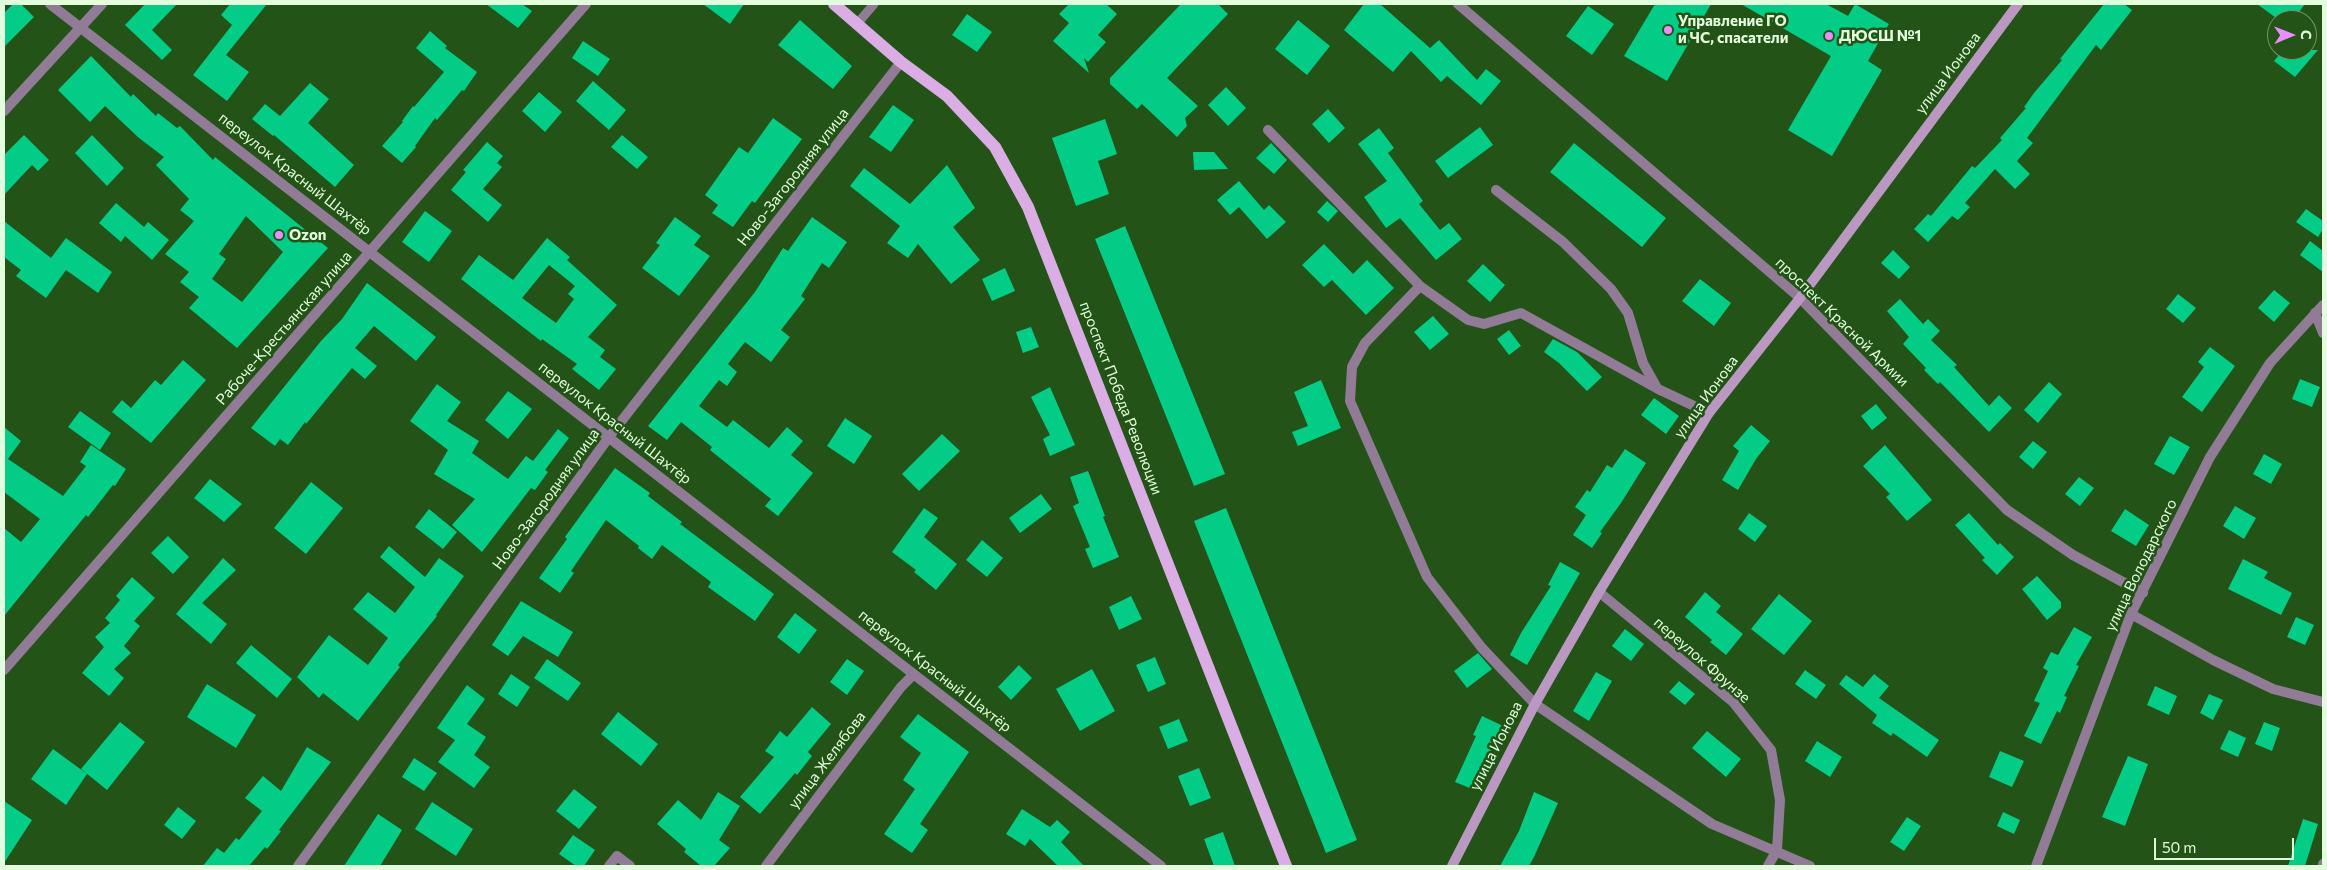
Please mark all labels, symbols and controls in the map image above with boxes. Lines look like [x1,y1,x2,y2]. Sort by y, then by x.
north arrow [2267,10,2317,60]
place label: Управление ГО и ЧС, спасатели [1678,12,1789,47]
marker: Управление ГО и ЧС, спасатели [1662,24,1674,36]
place label: ДЮСШ №1 [1839,27,1921,45]
street label: улица Ионова [1911,29,1985,117]
marker: ДЮСШ №1 [1823,30,1835,42]
text: С [2298,30,2315,40]
street label: Ново-Загородняя улица [734,105,852,249]
street label: переулок Красный Шахтёр [215,109,375,239]
place label: Ozon [289,226,327,244]
marker: Ozon [273,229,285,241]
street label: Рабоче-Крестьянская улица [212,247,356,409]
street label: проспект Красной Армии [1772,254,1912,390]
street label: проспект Победа Революции [1076,299,1166,497]
street label: улица Ионова [1670,352,1742,442]
street label: переулок Красный Шахтёр [535,358,695,488]
street label: Ново-Загородняя улица [489,425,603,573]
street label: улица Володарского [2101,496,2181,634]
street label: переулок Красный Шахтёр [855,606,1015,736]
street label: переулок Фрунзе [1650,613,1754,707]
street label: улица Ионова [1466,699,1526,793]
street label: улица Желябова [785,708,869,812]
scale bar [2157,828,2297,860]
text: 50 m [2162,838,2196,856]

